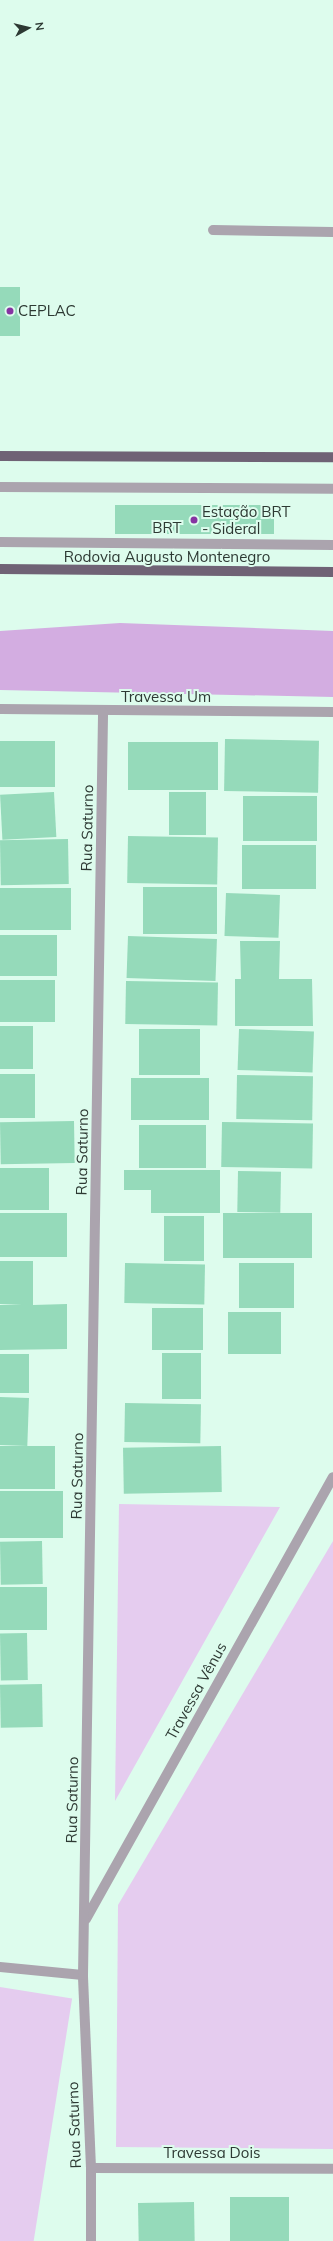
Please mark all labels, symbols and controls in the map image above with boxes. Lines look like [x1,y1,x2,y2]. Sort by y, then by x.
north arrow [8,8,48,48]
text: N [32,21,47,31]
place label: CEPLAC [18,302,76,320]
marker: CEPLAC [5,306,15,316]
place label: Estação BRT - Sideral [202,502,291,537]
marker: Estação BRT - Sideral [189,515,199,525]
street label: BRT [152,519,182,537]
street label: Rodovia Augusto Montenegro [64,548,270,566]
street label: Travessa Um [121,688,211,706]
street label: Rua Saturno [77,784,97,872]
street label: Rua Saturno [72,1108,92,1196]
street label: Rua Saturno [67,1432,87,1520]
street label: Travessa Vênus [162,1639,230,1743]
street label: Rua Saturno [62,1756,82,1844]
street label: Rua Saturno [63,2081,85,2169]
street label: Travessa Dois [164,2144,260,2162]

